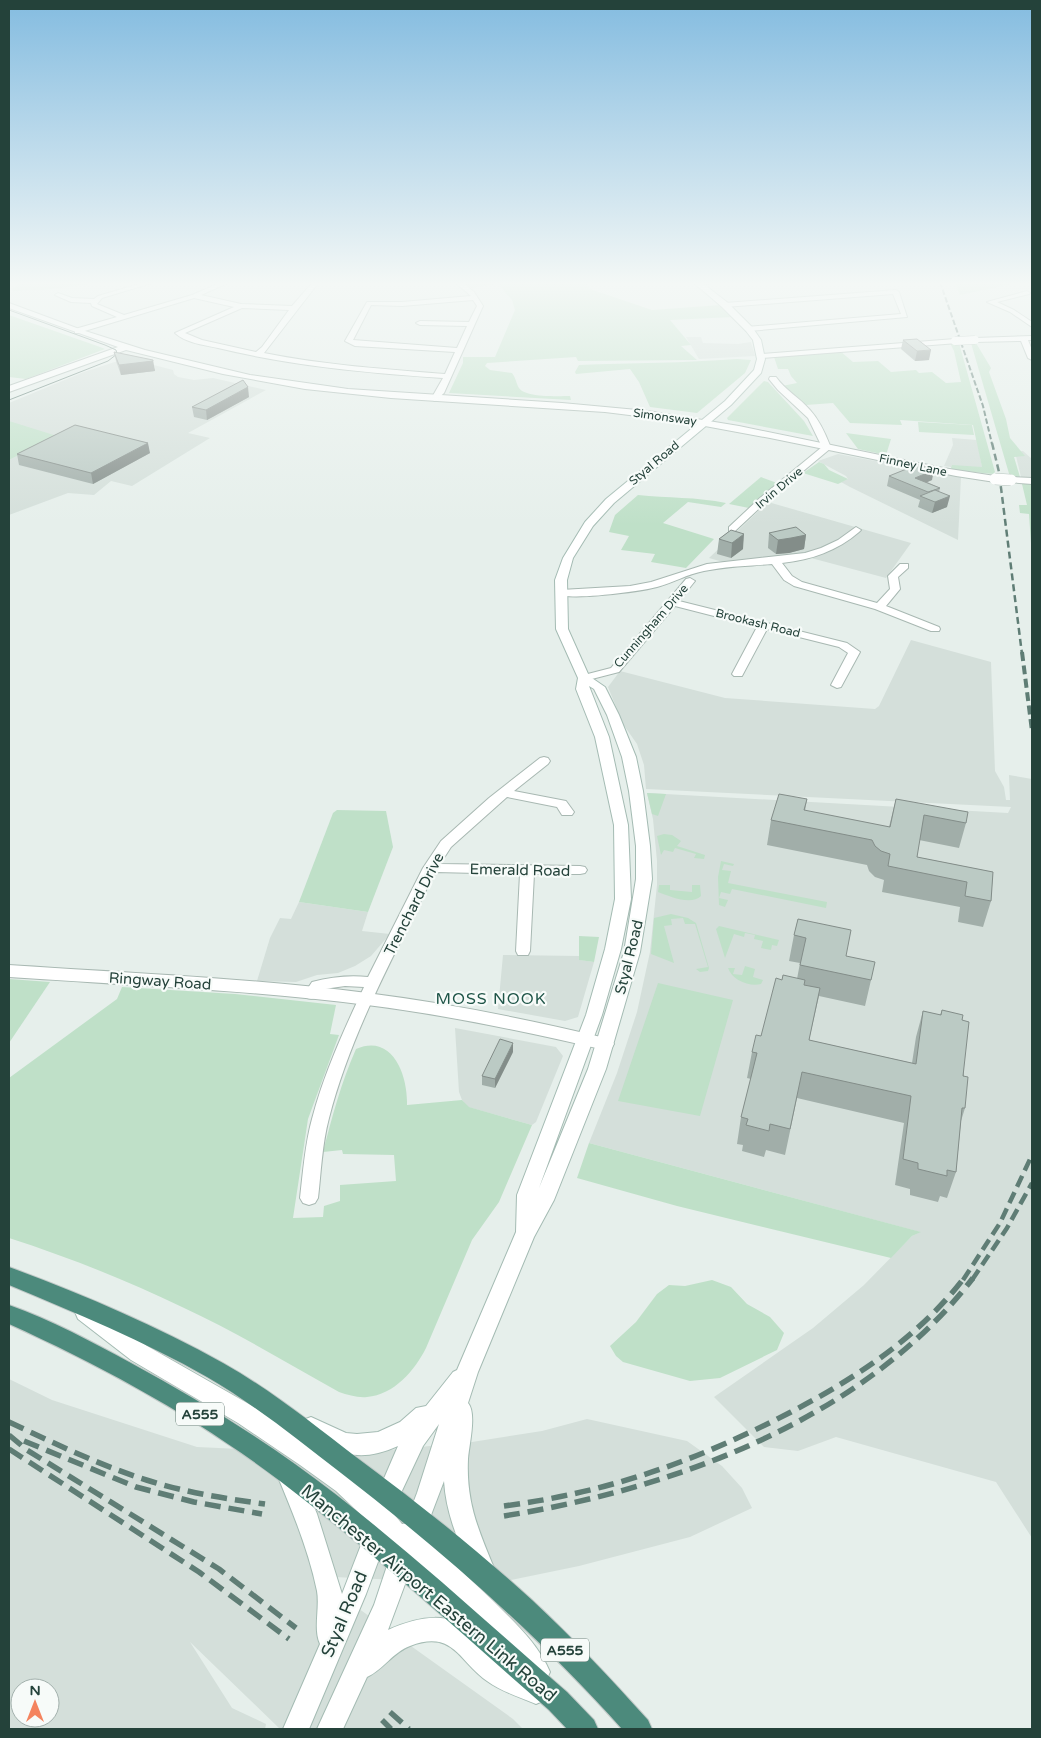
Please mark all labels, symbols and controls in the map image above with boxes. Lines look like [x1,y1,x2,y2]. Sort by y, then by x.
street label: Simonsway [632,406,698,428]
street label: Styal Road [626,438,682,488]
street label: Finney Lane [878,451,948,479]
street label: Irvin Drive [753,464,806,512]
street label: Cunningham Drive [611,581,691,670]
street label: Brookash Road [714,606,802,640]
street label: Trenchard Drive [380,850,448,958]
street label: Emerald Road [469,860,571,880]
street label: Styal Road [611,918,647,996]
street label: Ringway Road [108,968,212,994]
district label: MOSS NOOK [436,989,546,1009]
road number: A555 [176,1402,224,1426]
street label: Manchester Airport Eastern Link Road [297,1480,561,1706]
street label: Styal Road [316,1568,372,1660]
road number: A555 [541,1638,589,1662]
north arrow [10,1678,60,1728]
text: N [29,1682,41,1699]

